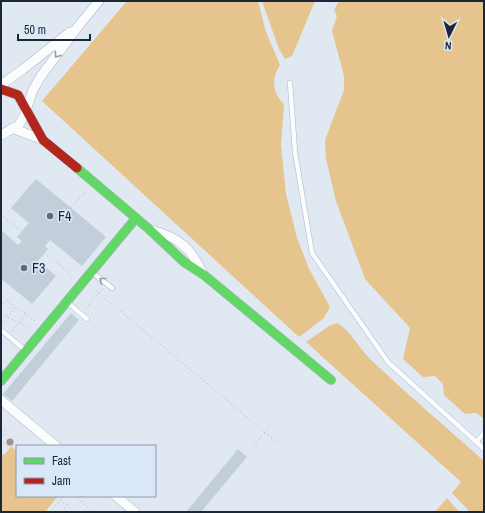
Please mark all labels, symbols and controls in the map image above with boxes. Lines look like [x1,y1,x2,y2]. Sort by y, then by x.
scale bar [18,16,90,42]
north arrow [429,16,469,56]
text: 50 m [24,22,46,38]
text: N [444,39,452,53]
one-way arrow [54,51,61,58]
place label: F4 [58,207,72,225]
marker: F4 [45,211,55,221]
place label: F3 [32,259,45,277]
marker: F3 [19,263,29,273]
one-way arrow [100,278,107,285]
legend [16,445,156,497]
text: Fast [52,453,71,469]
text: Jam [52,473,71,489]

